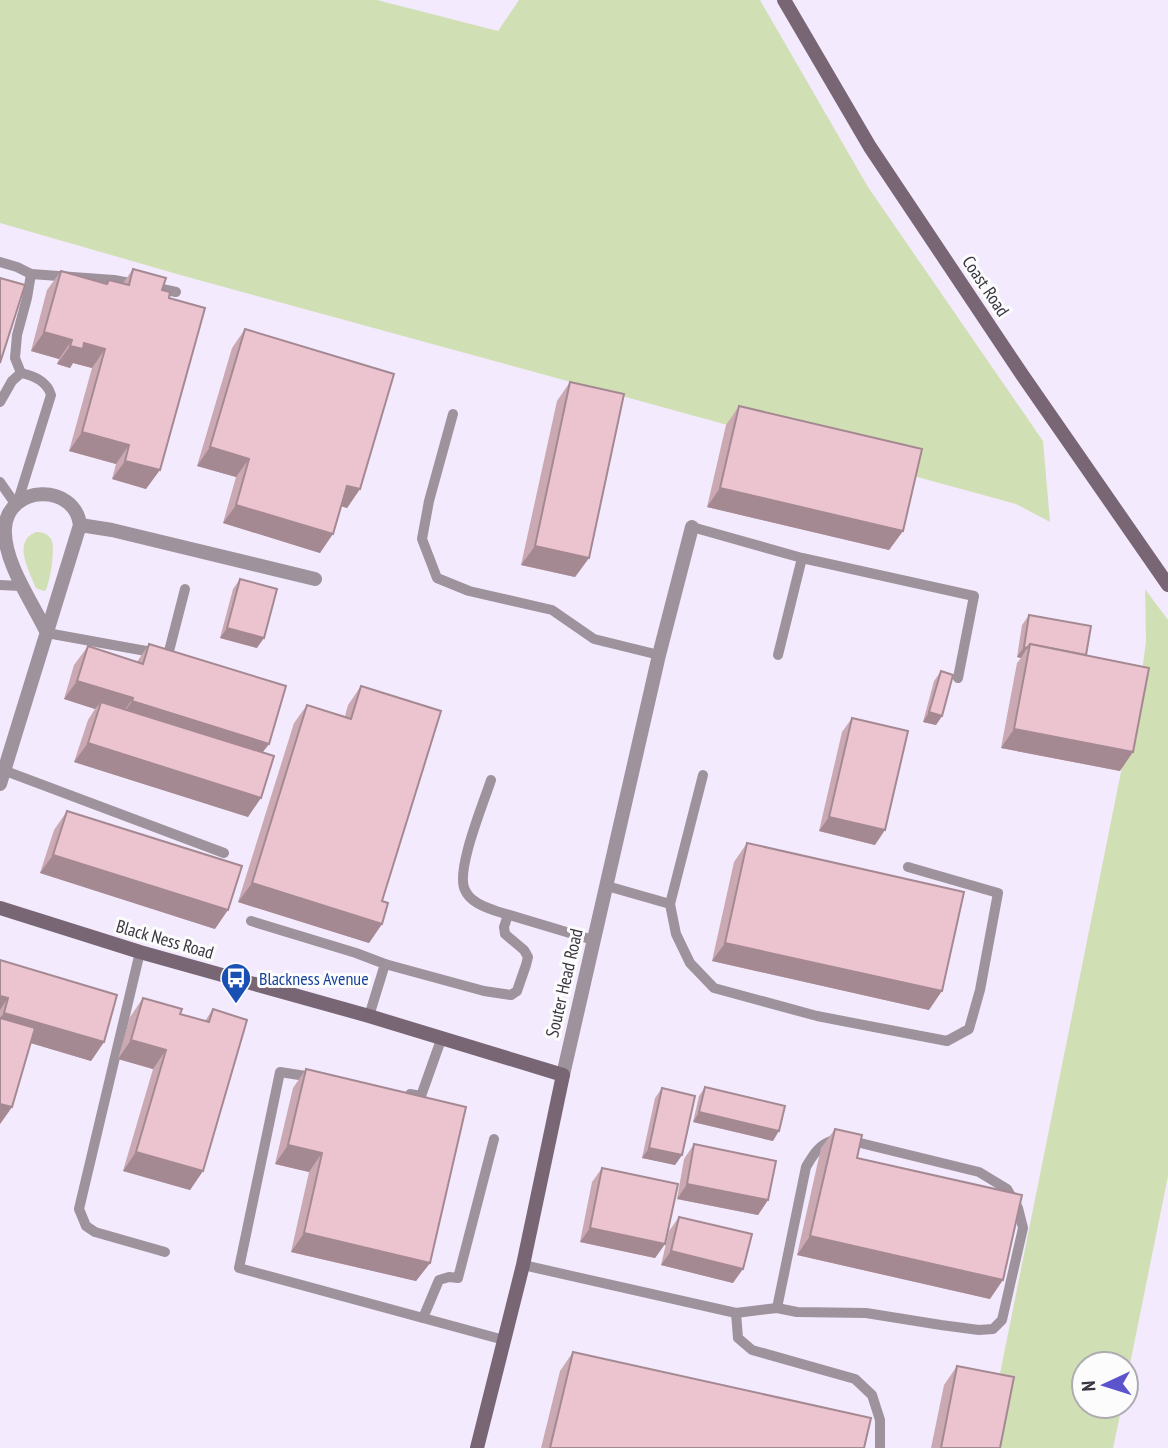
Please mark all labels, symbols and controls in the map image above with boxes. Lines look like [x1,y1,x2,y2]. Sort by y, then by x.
street label: Coast Road [957,251,1015,321]
street label: Black Ness Road [114,914,216,964]
street label: Souter Head Road [540,926,588,1040]
bus stop icon: Blackness Avenue [219,961,253,1005]
place label: Blackness Avenue [259,967,369,990]
north arrow [1070,1350,1140,1420]
text: N [1076,1380,1100,1392]

